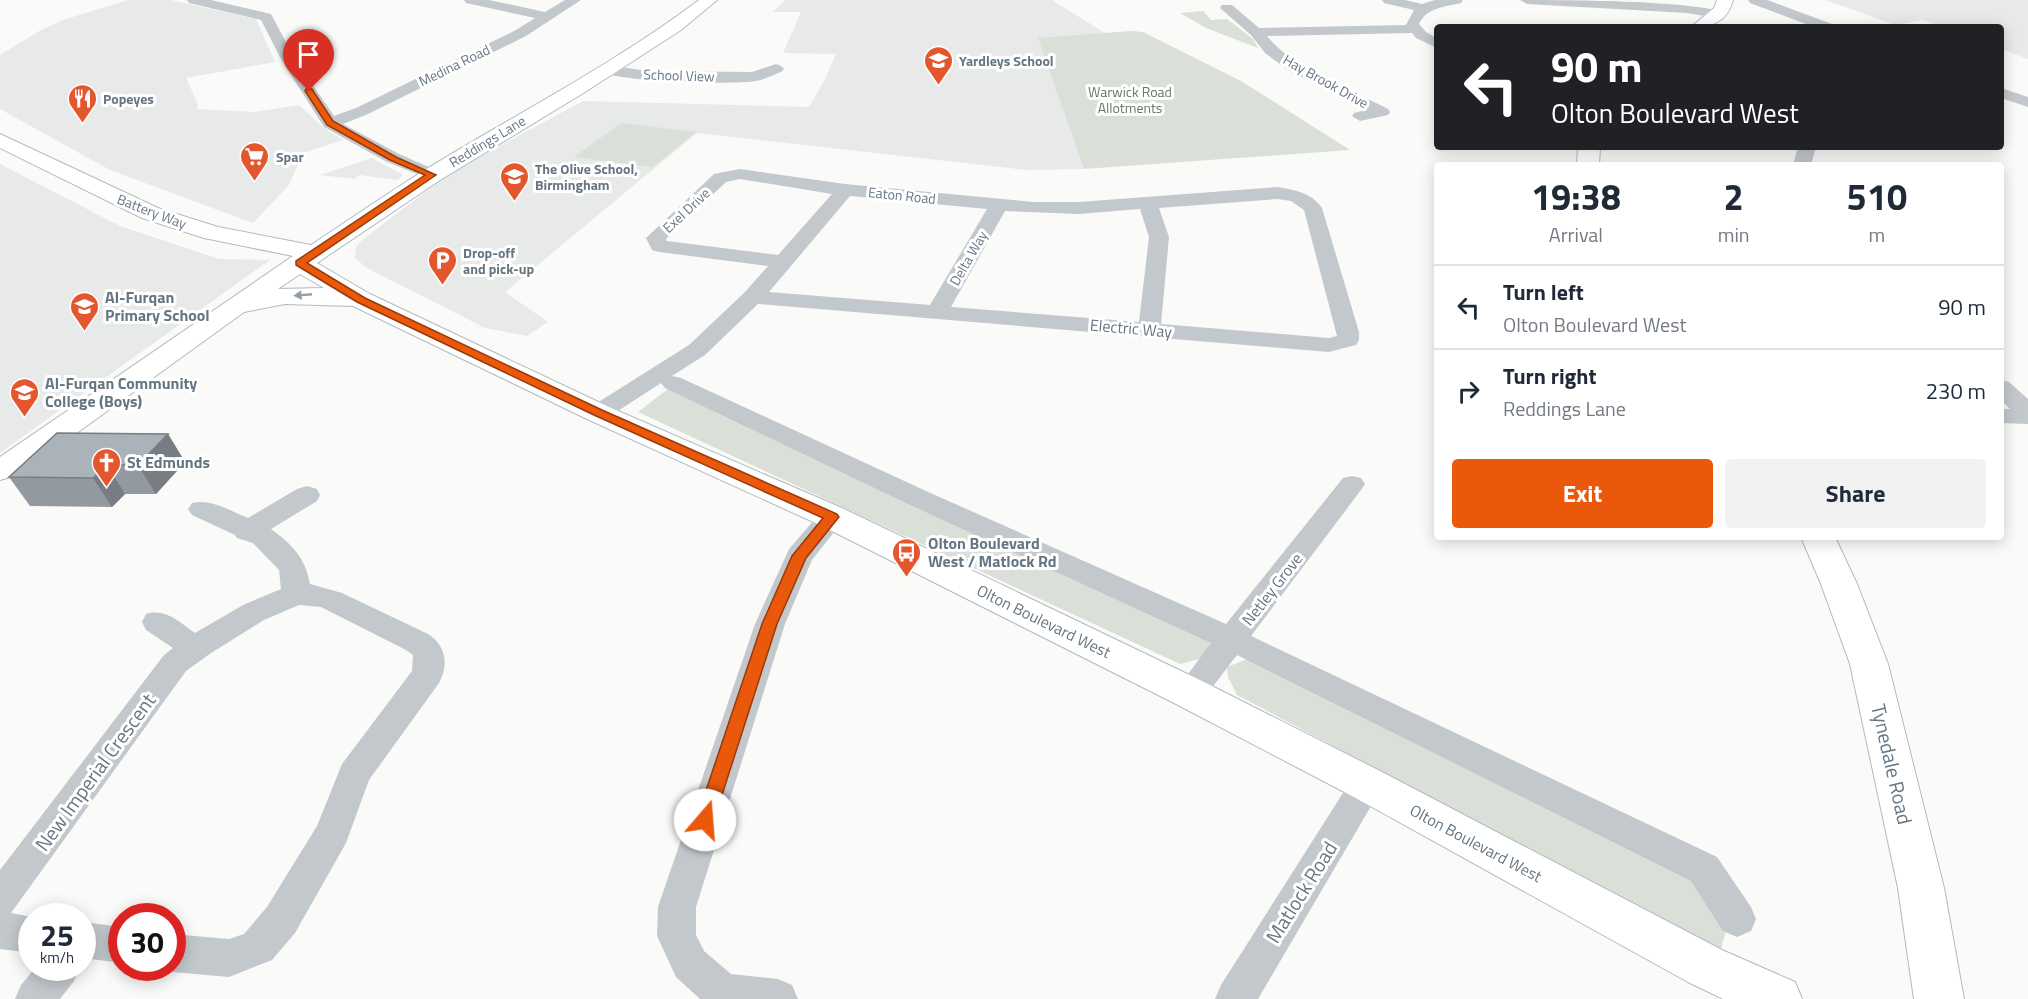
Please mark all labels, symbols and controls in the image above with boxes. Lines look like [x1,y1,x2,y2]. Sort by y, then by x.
pin [283,29,334,91]
text: 90 m [1551,34,1643,98]
icon: arrive [292,38,325,71]
street label: Medina Road [415,39,493,91]
school or university icon: Yardleys School [922,44,954,86]
icon: left [1452,48,1530,126]
street label: Hay Brook Drive [1279,49,1373,113]
place label: Yardleys School [959,50,1054,71]
street label: School View [643,63,715,87]
park label: Warwick Road Allotments [1088,81,1172,118]
restaurant icon: Popeyes [66,82,98,124]
place label: Popeyes [103,88,154,109]
text: Olton Boulevard West [1551,92,1799,133]
street label: Reddings Lane [445,110,529,172]
supermarket icon: Spar [239,140,271,182]
place label: Spar [276,146,304,167]
place label: The Olive School, Birmingham [535,158,638,195]
school or university icon: The Olive School, Birmingham [498,160,530,202]
text: 19:38 [1531,169,1621,224]
text: 2 [1724,169,1744,224]
text: 510 [1847,169,1907,224]
street label: Eaton Road [867,181,937,209]
street label: Exel Drive [658,183,714,237]
street label: Battery Way [114,188,190,234]
text: Arrival [1549,219,1603,250]
text: min [1718,219,1750,250]
text: m [1868,219,1885,250]
street label: Delta Way [944,226,992,289]
place label: Drop-off and pick-up [463,242,534,279]
parking icon: Drop-off and pick-up [426,244,458,286]
text: Turn left [1503,275,1584,309]
place label: Al-Furqan Primary School [105,285,210,327]
school or university icon: Al-Furqan Primary School [68,290,100,332]
text: 90 m [1938,290,1986,324]
one-way arrow [293,291,312,300]
icon: left [1452,291,1485,324]
text: Olton Boulevard West [1503,309,1686,340]
street label: Electric Way [1089,312,1173,344]
text: Turn right [1503,359,1597,393]
place label: Al-Furqan Community College (Boys) [45,371,197,413]
text: 230 m [1926,374,1986,408]
icon: right [1452,375,1485,408]
school or university icon: Al-Furqan Community College (Boys) [8,376,40,418]
text: Reddings Lane [1503,393,1626,424]
church icon: St Edmunds [90,446,122,488]
place label: St Edmunds [127,450,210,474]
button: Exit [1452,459,1713,528]
button: Share [1725,459,1986,528]
place label: Olton Boulevard West / Matlock Rd [928,531,1057,573]
bus stop icon: Olton Boulevard West / Matlock Rd [891,536,923,578]
street label: Netley Grove [1236,548,1308,630]
street label: Olton Boulevard West [973,578,1116,664]
street label: New Imperial Crescent [27,686,163,858]
street label: Tynedale Road [1863,701,1921,827]
position arrow [673,788,737,852]
street label: Olton Boulevard West [1406,798,1547,888]
street label: Matlock Road [1257,835,1345,949]
speed limit sign: 30 [108,903,186,981]
text: 25 [40,912,74,958]
text: km/h [40,946,74,969]

